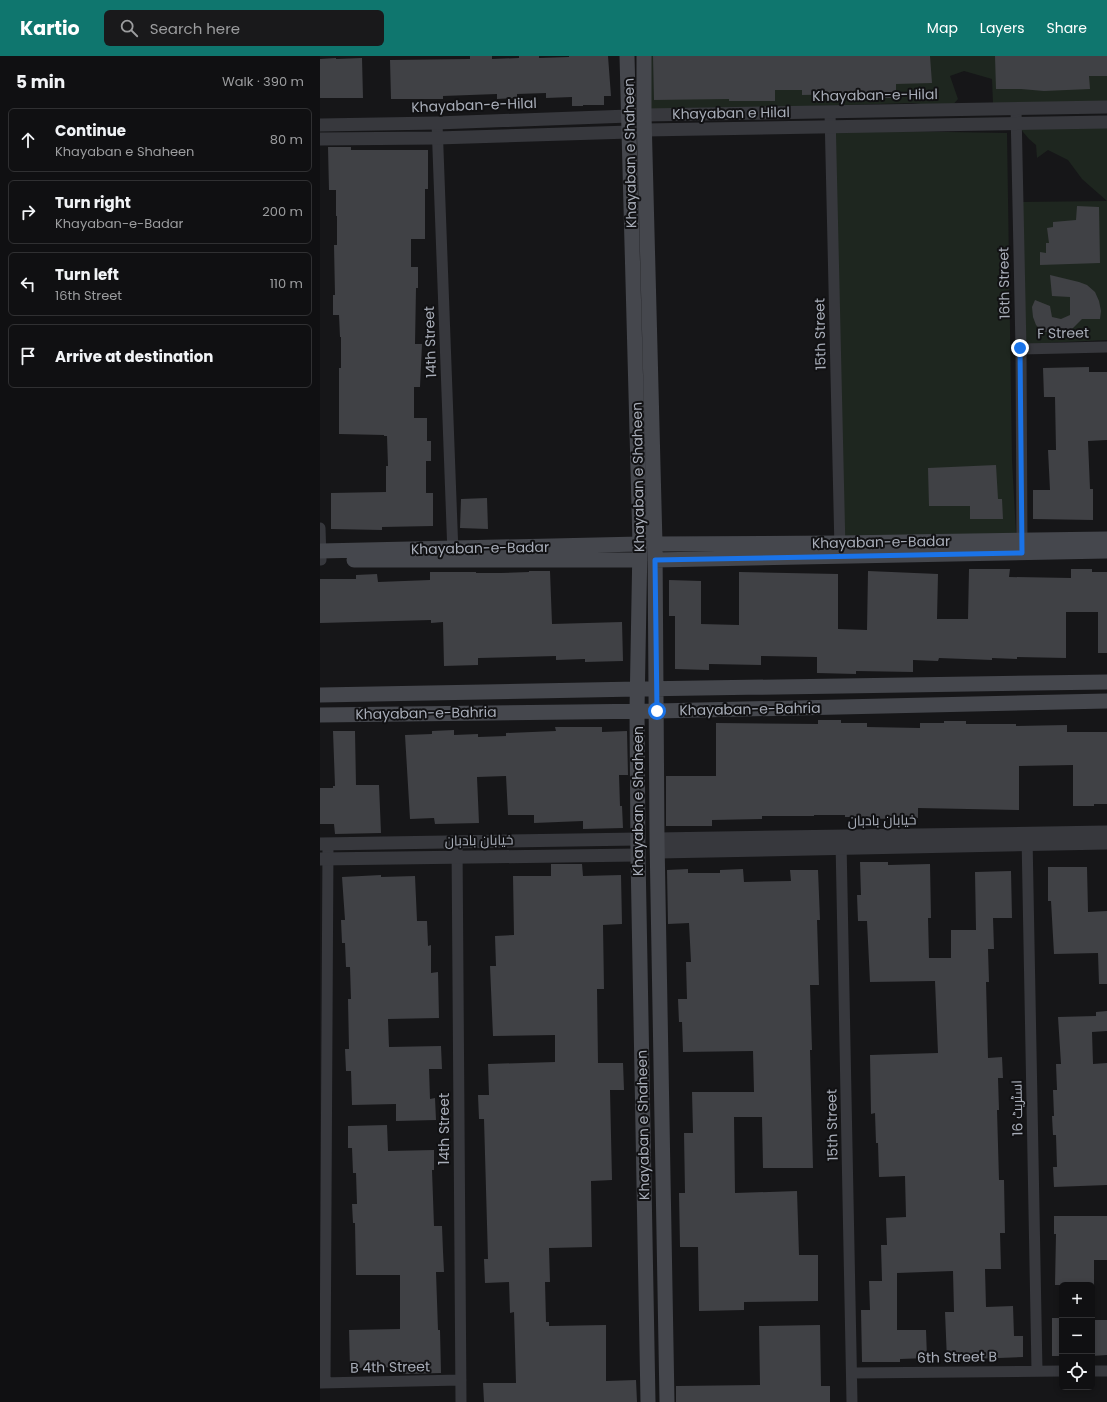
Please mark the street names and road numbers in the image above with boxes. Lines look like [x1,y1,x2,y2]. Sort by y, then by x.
street label: Khayaban e Shaheen [619,78,641,228]
street label: Khayaban-e-Hilal [812,84,938,106]
street label: Khayaban-e-Hilal [411,93,537,117]
street label: Khayaban e Hilal [672,102,790,124]
street label: 16th Street [993,247,1015,319]
street label: 15th Street [809,298,831,370]
street label: 14th Street [419,306,441,378]
street label: F Street [1037,323,1089,343]
street label: Khayaban e Shaheen [627,402,649,552]
street label: Khayaban-e-Badar [812,531,950,553]
street label: Khayaban-e-Badar [411,537,549,559]
street label: Khayaban-e-Bahria [679,698,821,720]
street label: Khayaban-e-Bahria [355,702,497,724]
street label: Khayaban e Shaheen [628,726,648,876]
street label: خیابان بادبان [847,809,917,831]
street label: خیابان بادبان [444,829,514,851]
street label: Khayaban e Shaheen [632,1050,654,1200]
street label: اسٹریٹ 16 [1007,1080,1027,1136]
street label: 15th Street [821,1089,843,1161]
street label: 14th Street [434,1093,454,1165]
street label: 6th Street B [917,1346,997,1368]
street label: B 4th Street [350,1356,430,1378]

